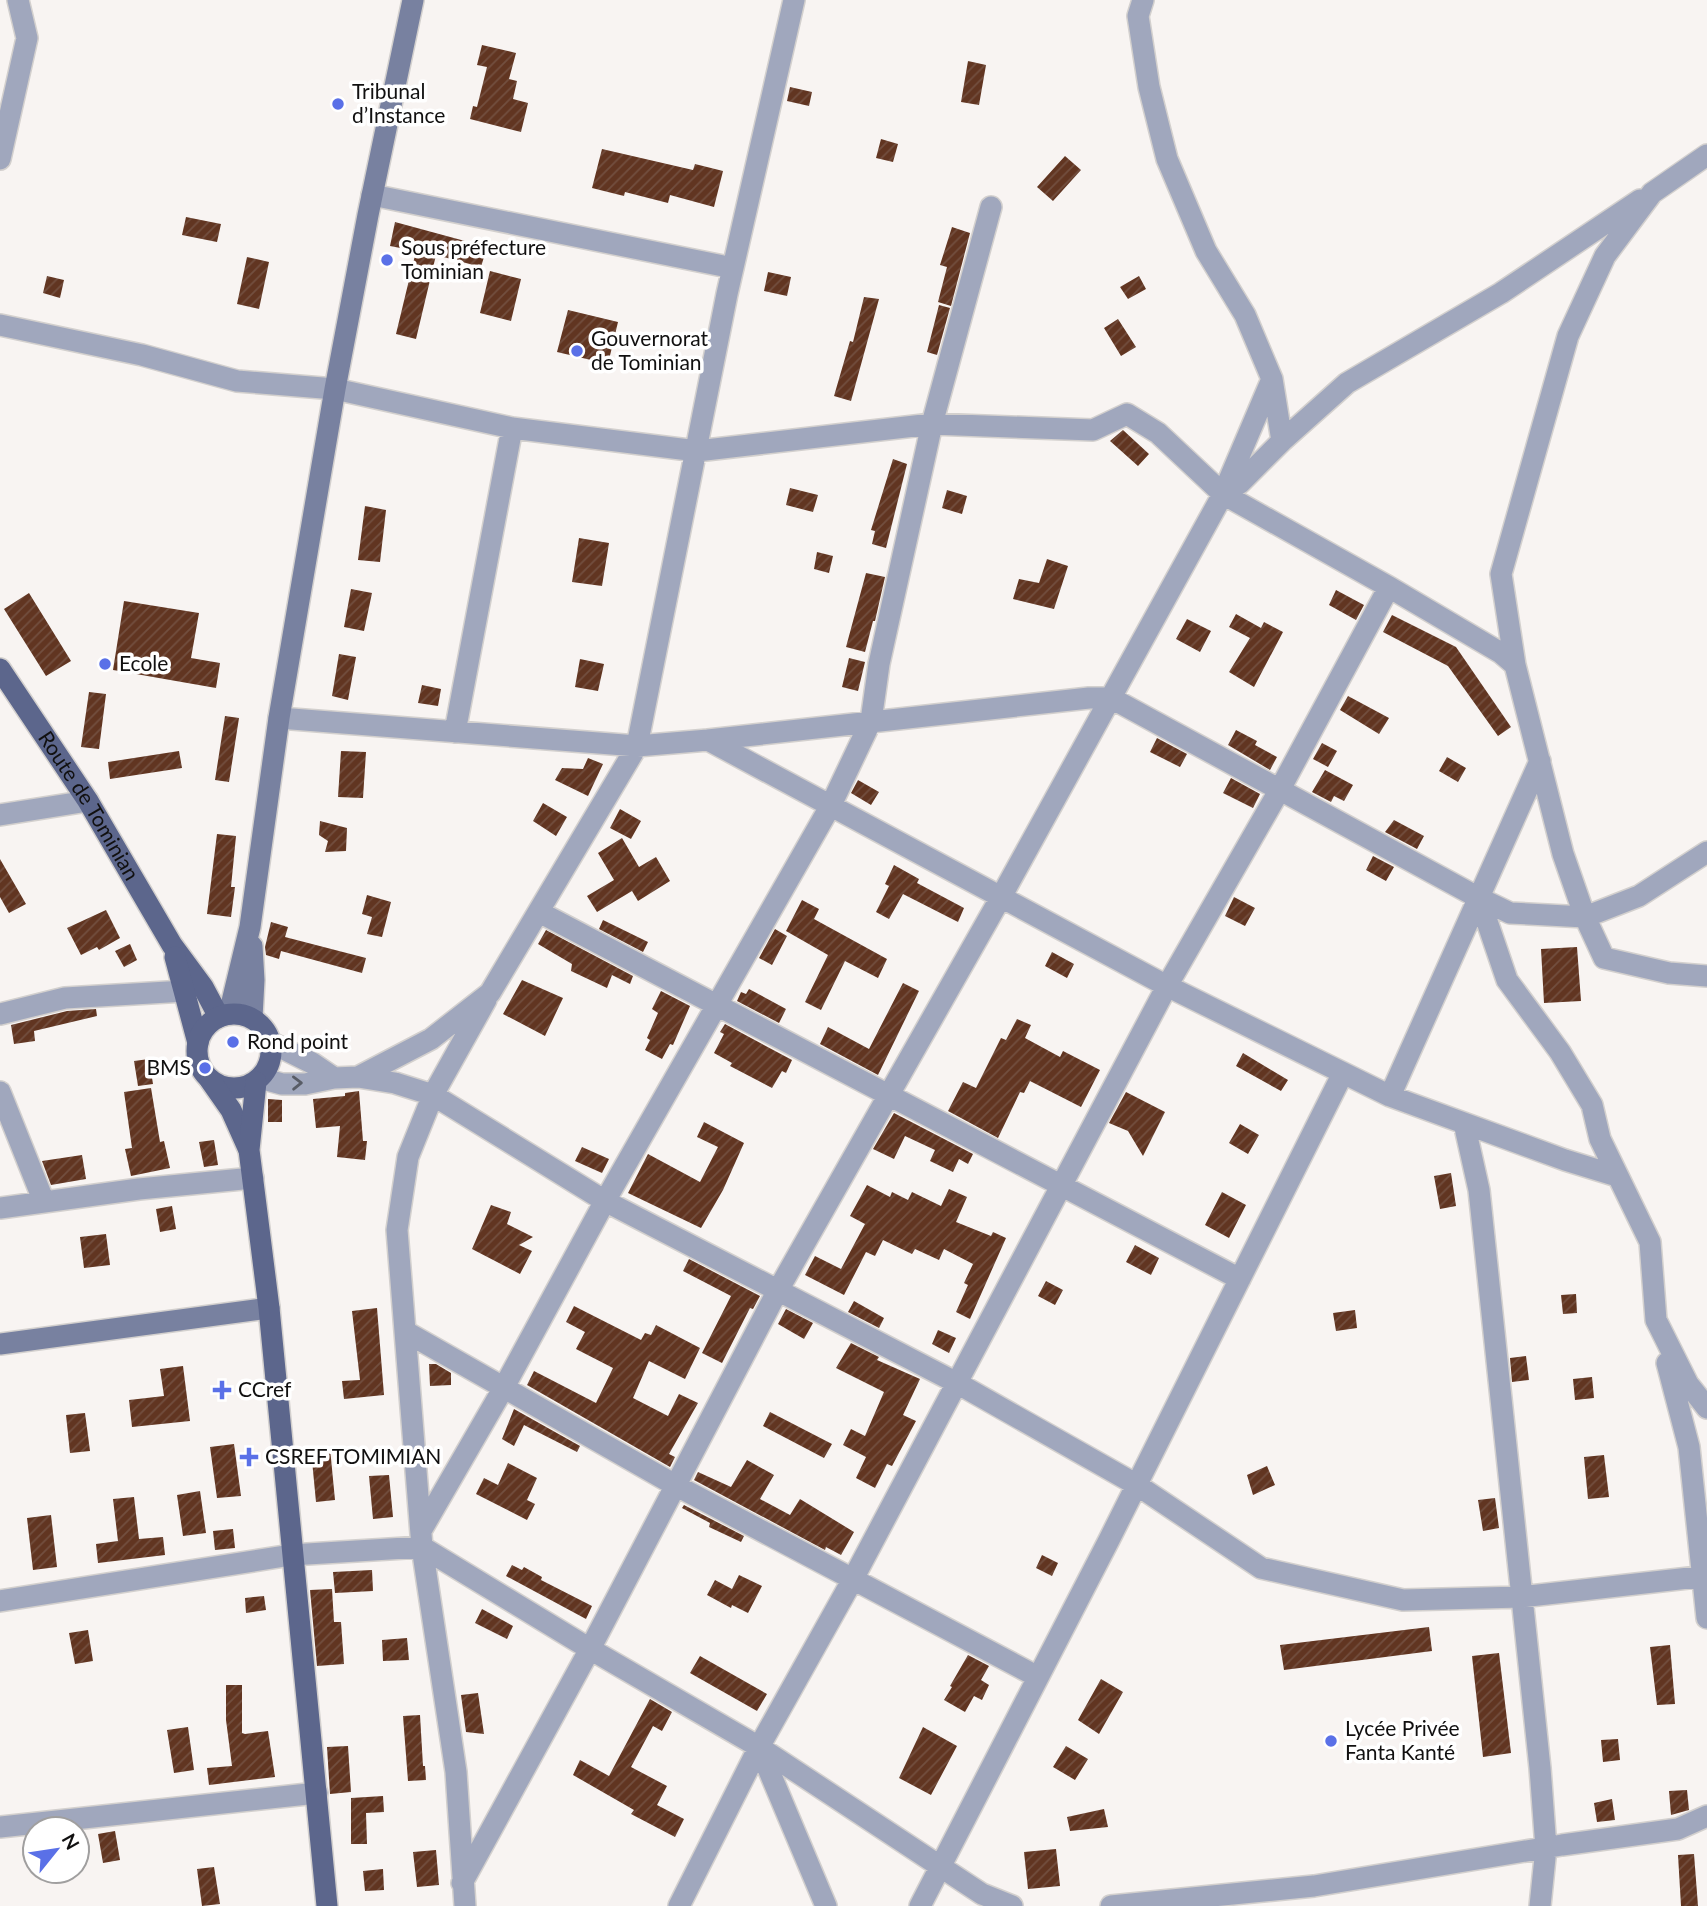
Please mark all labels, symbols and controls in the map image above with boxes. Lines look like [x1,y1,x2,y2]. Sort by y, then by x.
place label: Tribunal d’Instance [352,78,445,127]
marker: Tribunal d’Instance [330,96,346,112]
place label: Sous préfecture Tominian [401,234,546,283]
marker: Sous préfecture Tominian [379,252,395,268]
place label: Gouvernorat de Tominian [591,325,709,374]
marker: Gouvernorat de Tominian [569,343,585,359]
place label: Ecole [119,650,168,675]
marker: Ecole [97,656,113,672]
street label: Route de Tominian [34,726,145,884]
place label: Rond point [247,1028,349,1053]
marker: Rond point [225,1034,241,1050]
place label: BMS [147,1054,191,1079]
marker: BMS [197,1060,213,1076]
one-way arrow [292,1076,303,1091]
place label: CCref [238,1376,292,1401]
marker: CCref [212,1380,232,1400]
place label: CSREF TOMIMIAN [265,1443,441,1468]
marker: CSREF TOMIMIAN [239,1447,259,1467]
place label: Lycée Privée Fanta Kanté [1345,1715,1460,1764]
marker: Lycée Privée Fanta Kanté [1323,1733,1339,1749]
north arrow [21,1815,91,1885]
text: N [58,1829,85,1853]

